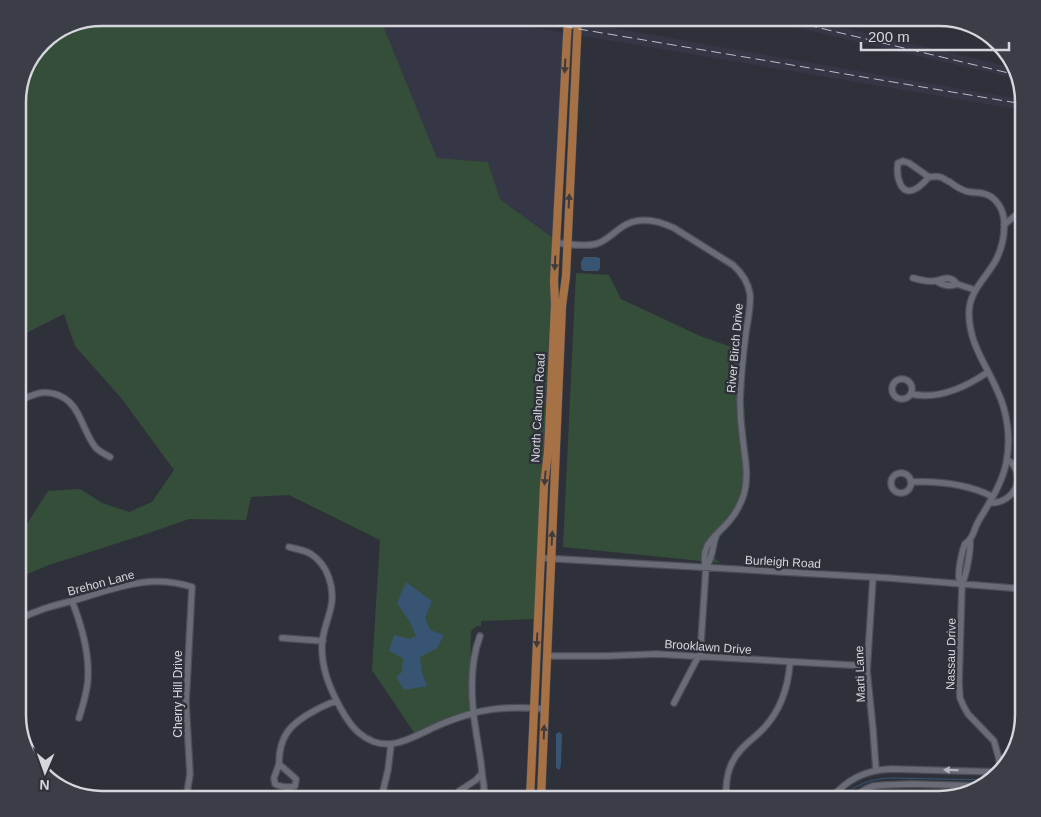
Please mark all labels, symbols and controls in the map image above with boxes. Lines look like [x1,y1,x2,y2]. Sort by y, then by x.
scale bar [861,20,1008,52]
text: 200 m [868,28,910,45]
one-way arrow [561,58,569,74]
one-way arrow [566,192,574,208]
one-way arrow [551,256,559,272]
street label: River Birch Drive [724,302,746,393]
street label: North Calhoun Road [528,353,548,463]
one-way arrow [541,470,549,486]
one-way arrow [549,529,557,545]
street label: Burleigh Road [745,553,821,571]
street label: Brehon Lane [66,567,136,599]
street label: Nassau Drive [943,618,959,690]
one-way arrow [533,633,541,649]
street label: Brooklawn Drive [664,637,752,657]
street label: Marti Lane [852,645,868,703]
street label: Cherry Hill Drive [171,650,185,738]
one-way arrow [540,724,548,740]
north arrow [20,747,70,797]
one-way arrow [943,766,959,774]
text: N [39,777,50,793]

